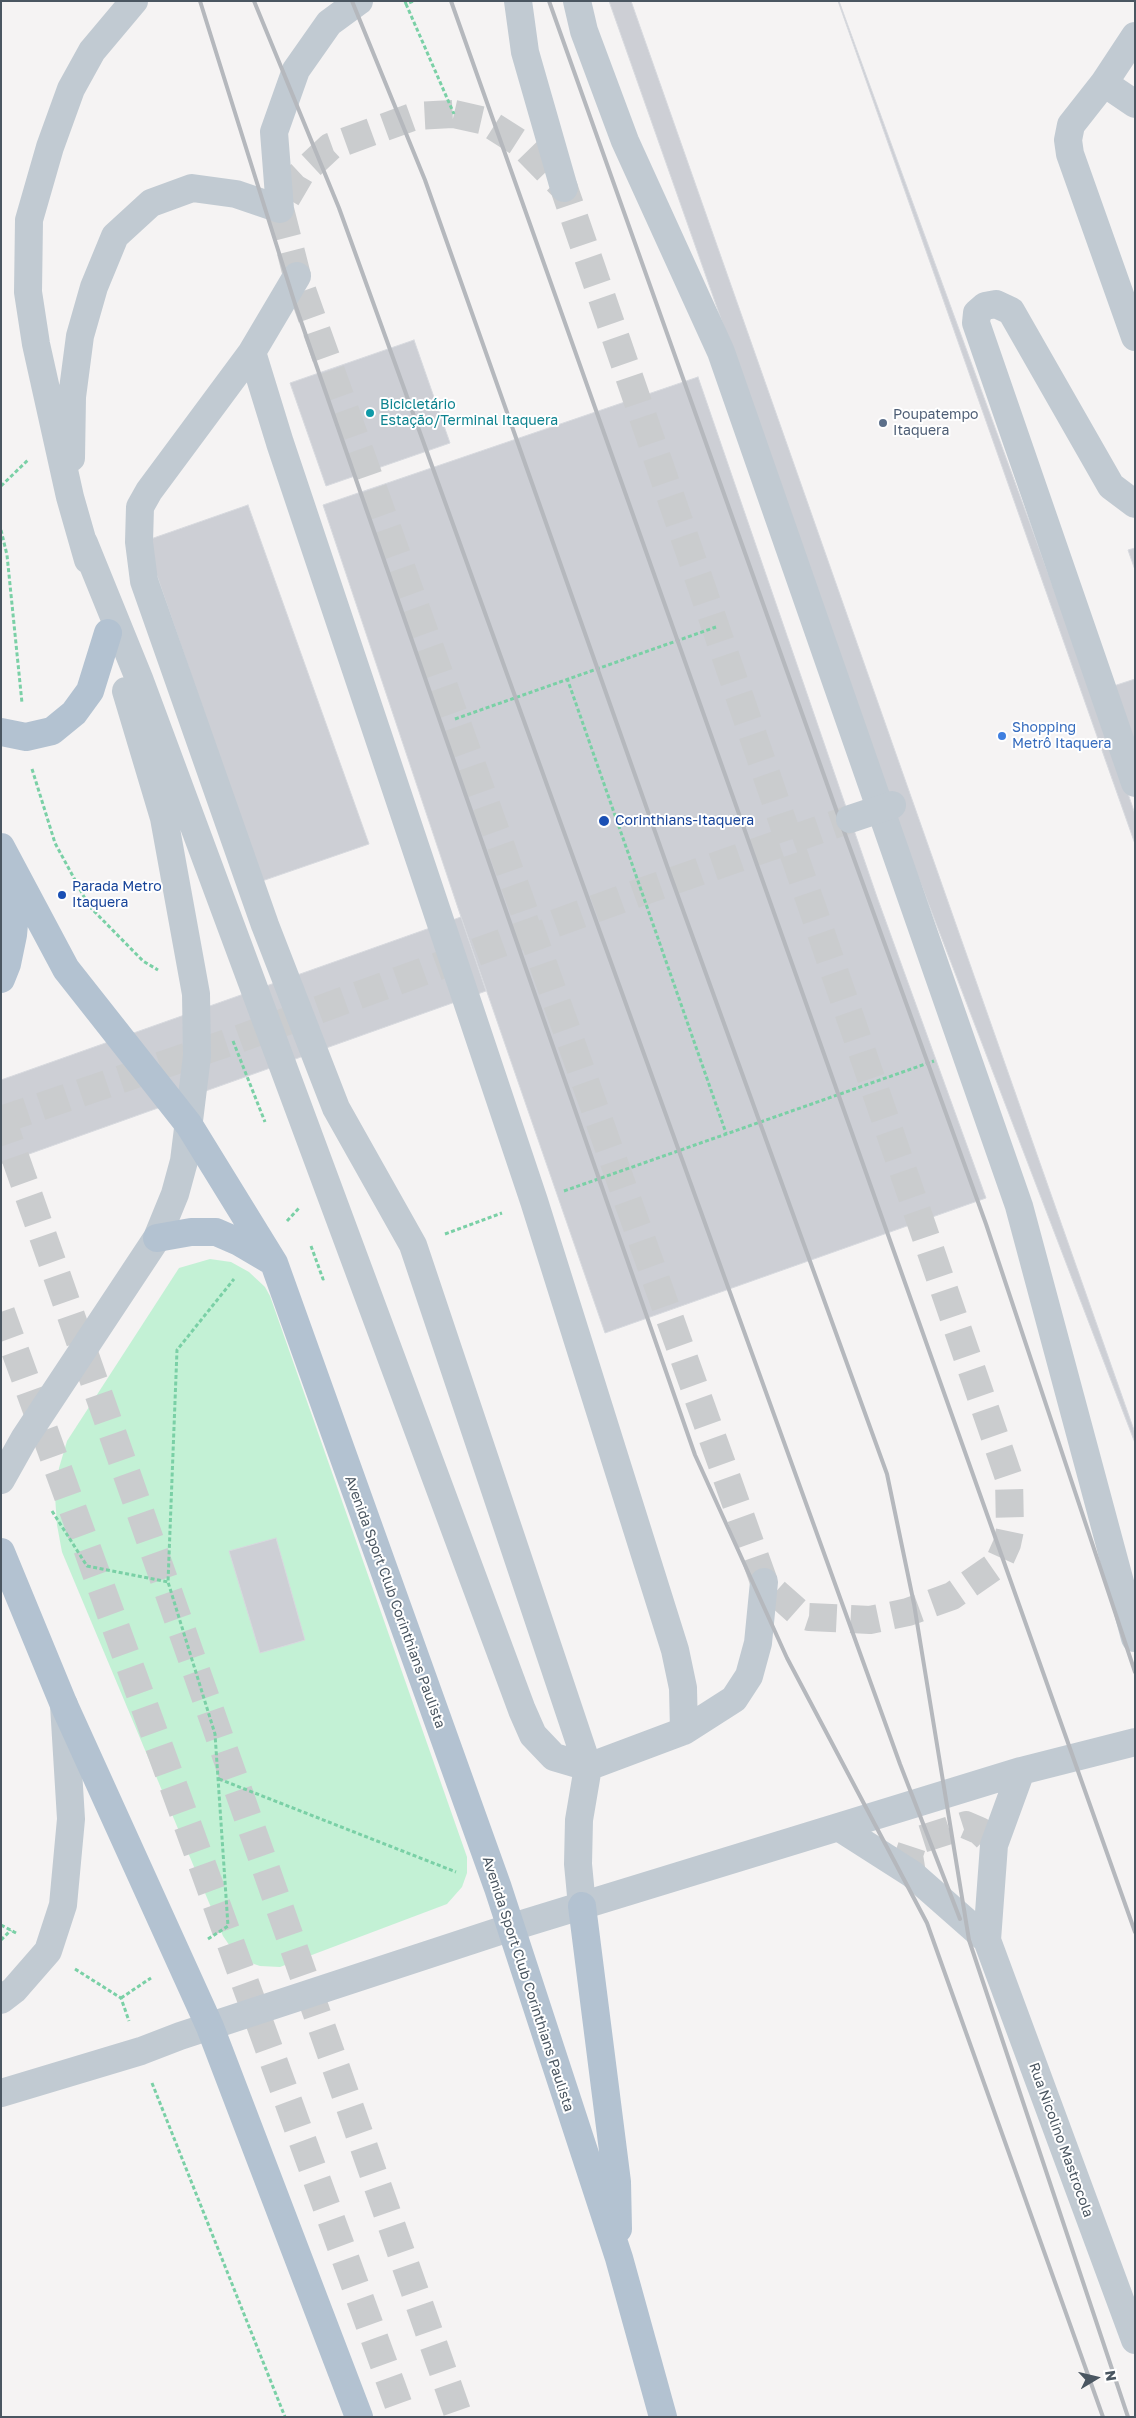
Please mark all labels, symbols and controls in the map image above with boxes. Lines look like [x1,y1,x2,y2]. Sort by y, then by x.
place label: Bicicletário Estação/Terminal Itaquera [380,397,558,430]
marker: Bicicletário Estação/Terminal Itaquera [364,407,376,419]
place label: Poupatempo Itaquera [893,407,978,440]
marker: Poupatempo Itaquera [877,417,889,429]
place label: Shopping Metrô Itaquera [1012,720,1111,752]
marker: Shopping Metrô Itaquera [996,730,1008,742]
place label: Corinthians-Itaquera [615,813,754,829]
marker: Corinthians-Itaquera [597,814,611,828]
place label: Parada Metro Itaquera [72,879,162,912]
marker: Parada Metro Itaquera [56,889,68,901]
street label: Avenida Sport Club Corinthians Paulista [341,1473,449,1731]
street label: Avenida Sport Club Corinthians Paulista [479,1854,577,2114]
street label: Rua Nicolino Mastrocola [1025,2060,1097,2220]
north arrow [1071,2353,1121,2403]
text: N [1102,2369,1121,2382]

